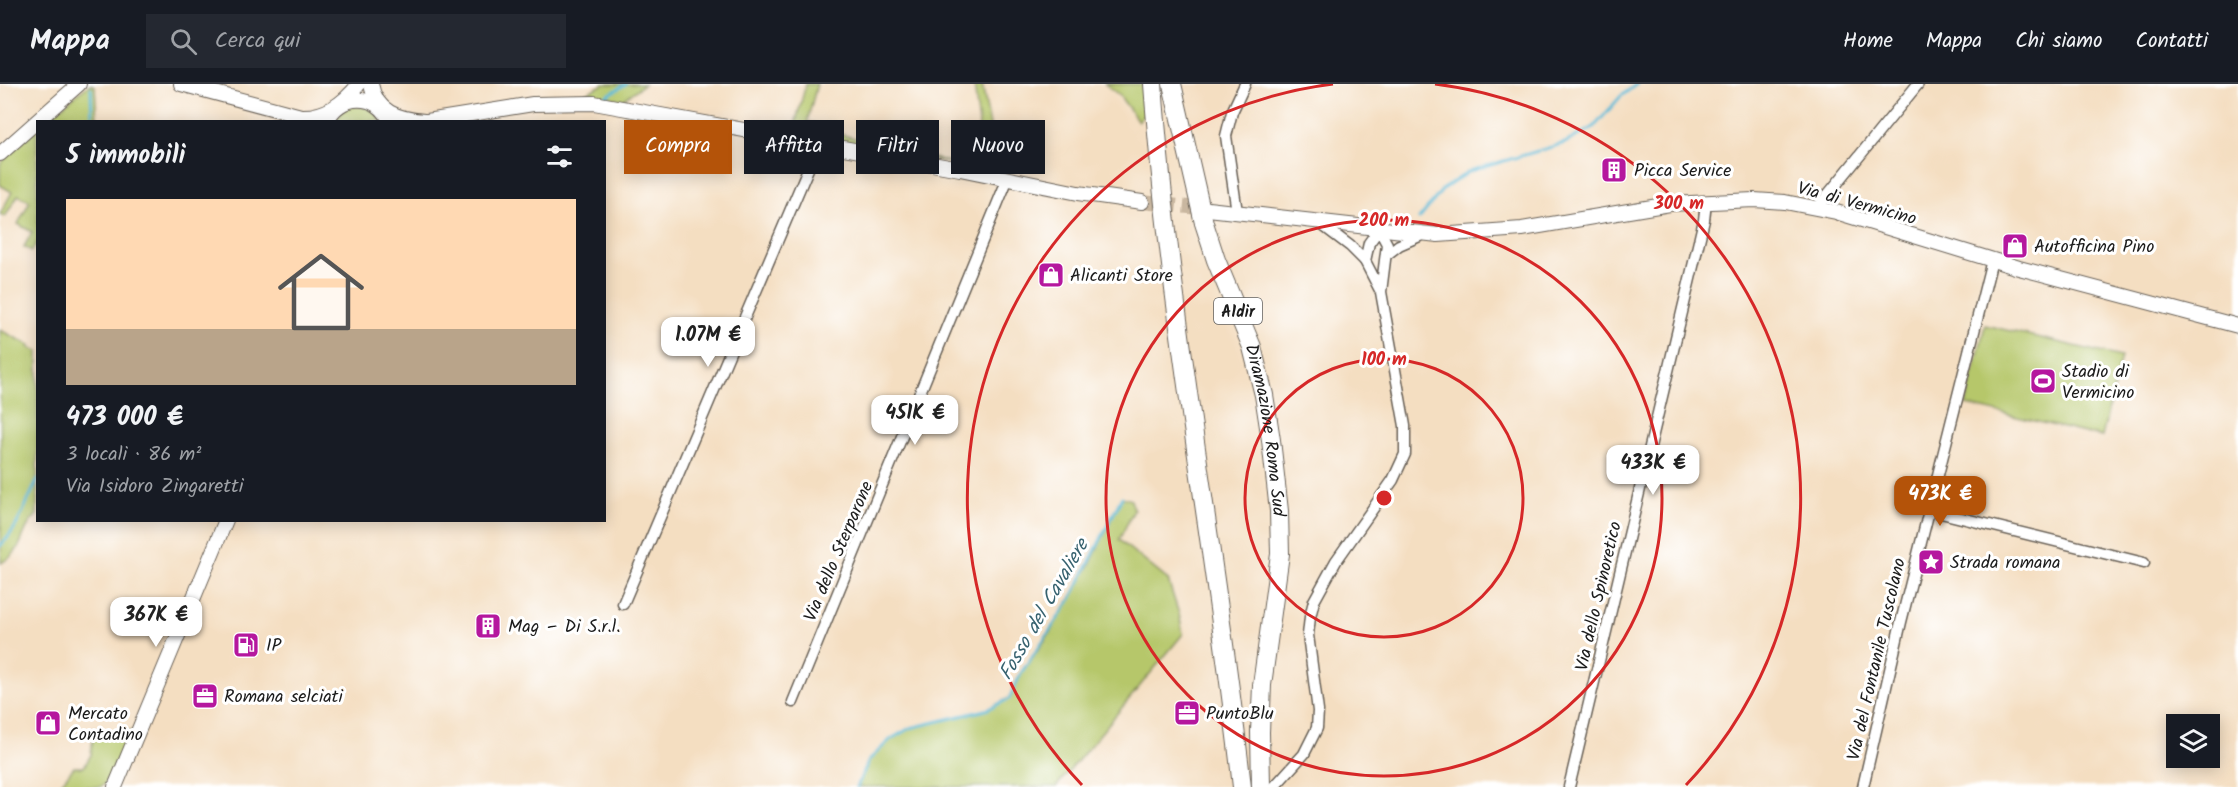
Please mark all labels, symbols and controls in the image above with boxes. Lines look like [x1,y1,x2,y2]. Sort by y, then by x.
search box [146,14,566,68]
text: Mappa [30,19,110,64]
text: Cerca qui [215,24,300,59]
icon: search [167,25,200,58]
text: Home [1843,25,1893,58]
text: Mappa [1926,25,1982,58]
text: Chi siamo [2015,25,2102,58]
text: Contatti [2135,25,2208,58]
chip: Compra [624,120,732,174]
chip: Affitta [744,120,844,174]
chip: Filtri [856,120,939,174]
chip: Nuovo [951,120,1045,174]
text: 5 immobili [66,135,186,177]
icon: filters [543,140,576,173]
building icon: Picca Service [1599,155,1629,185]
place label: Picca Service [1634,157,1731,186]
street label: Via di Vermicino [1794,175,1919,234]
text: 300 m [1653,190,1704,219]
text: 200 m [1359,207,1410,236]
shop icon: Autofficina Pino [2000,231,2030,261]
place label: Autofficina Pino [2034,233,2154,262]
icon: home [267,238,375,346]
shop icon: Alicanti Store [1036,260,1066,290]
place label: Alicanti Store [1070,262,1173,291]
road number: A1dir [1214,298,1262,324]
pin: 1.07M € [653,317,763,368]
text: 1.07M € [675,320,741,352]
street label: Diramazione Roma Sud [1236,341,1292,517]
text: 100 m [1361,346,1407,375]
place label: Stadio di Vermicino [2062,358,2134,408]
sports icon: Stadio di Vermicino [2028,366,2058,396]
pin: 451K € [866,395,964,446]
text: 473 000 € [66,397,183,439]
text: 451K € [885,398,945,430]
text: 3 locali · 86 m² [66,439,201,471]
pin: 433K € [1604,445,1702,496]
text: 433K € [1620,448,1686,480]
text: Via Isidoro Zingaretti [66,471,244,503]
pin: 473K € [1891,476,1989,527]
street label: Via dello Sterparone [797,477,882,626]
text: 473K € [1908,479,1972,511]
centre of rings [1374,488,1394,508]
street label: Via dello Spinoretico [1568,519,1631,674]
water label: Fosso del Cavaliere [991,531,1099,687]
place icon: Strada romana [1916,547,1946,577]
place label: Strada romana [1950,549,2060,578]
street label: Via del Fontanile Tuscolano [1840,555,1915,764]
pin: 367K € [107,597,205,648]
text: 367K € [124,600,188,632]
building icon: Mag – Di S.r.l. [473,611,503,641]
place label: Mag – Di S.r.l. [508,613,620,642]
fuel station icon: IP [231,630,261,660]
place label: IP [266,632,283,661]
office icon: Romana selciati [190,681,220,711]
place label: Romana selciati [224,683,344,712]
office icon: PuntoBlu [1172,698,1202,728]
place label: Mercato Contadino [68,700,143,750]
place label: PuntoBlu [1206,700,1274,729]
shop icon: Mercato Contadino [33,708,63,738]
map controls [2166,714,2220,768]
button: layers [2166,714,2220,768]

